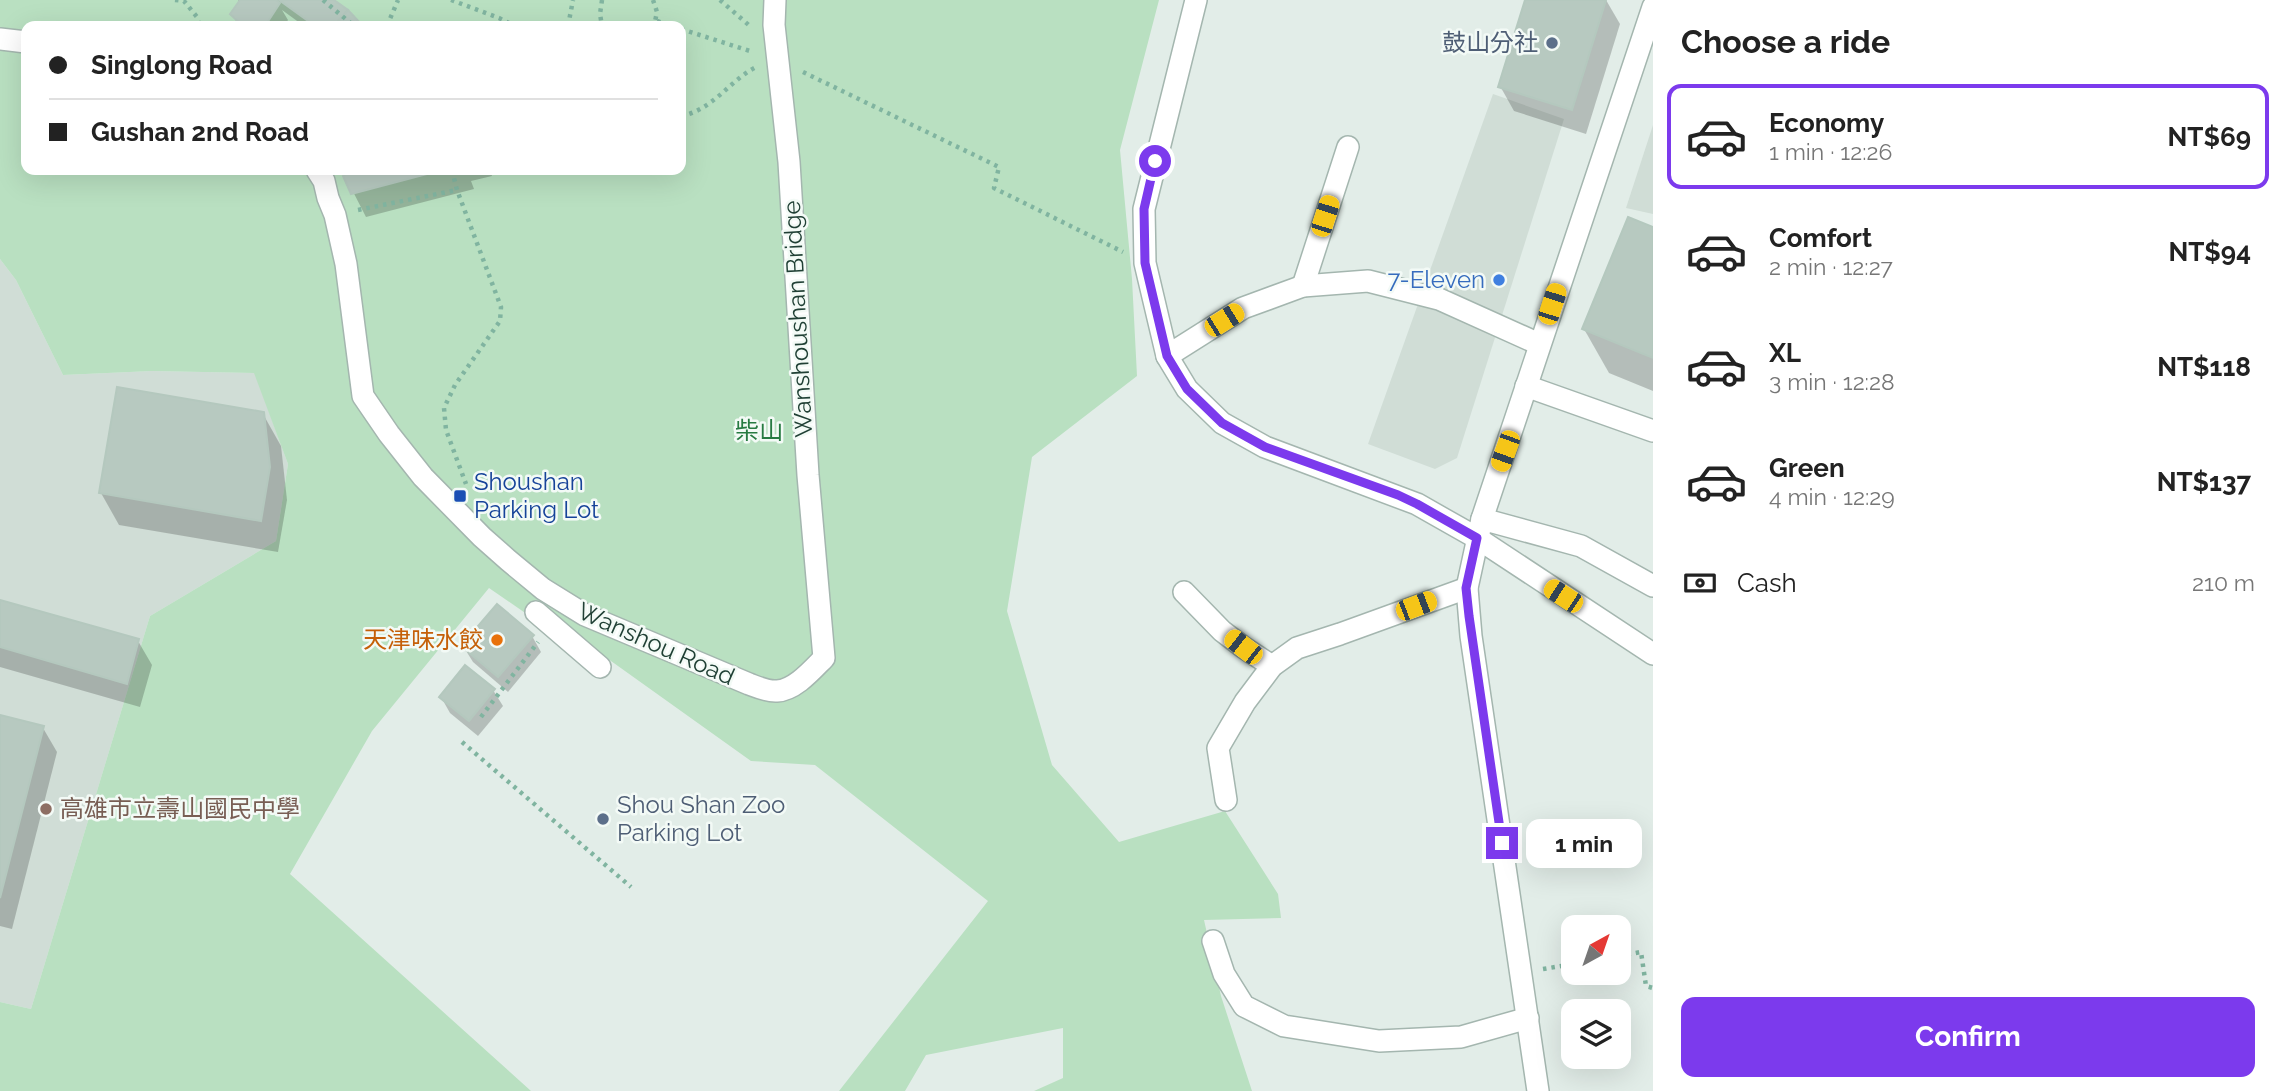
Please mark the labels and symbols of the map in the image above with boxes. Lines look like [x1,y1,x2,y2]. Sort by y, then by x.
place label: 鼓山分社 [1442,28,1538,57]
marker: 鼓山分社 [1544,35,1560,51]
route start [1139,145,1171,177]
car [1309,193,1342,239]
street label: Wanshoushan Bridge [777,200,818,438]
place label: 7-Eleven [1387,265,1485,294]
marker: 7-Eleven [1491,272,1507,288]
car [1536,281,1569,327]
car [1201,300,1248,340]
park label: 柴山 [735,416,783,445]
car [1488,428,1523,474]
place label: Shoushan Parking Lot [474,467,599,524]
marker: Shoushan Parking Lot [452,488,468,504]
car [1540,576,1587,616]
car [1393,589,1440,623]
street label: Wanshou Road [573,596,739,691]
place label: 天津味水餃 [363,625,483,654]
car [1220,626,1267,668]
marker: 天津味水餃 [489,632,505,648]
place label: Shou Shan Zoo Parking Lot [617,790,785,847]
place label: 高雄市立壽山國民中學 [60,794,300,823]
marker: 高雄市立壽山國民中學 [38,801,54,817]
marker: Shou Shan Zoo Parking Lot [595,811,611,827]
callout: 1 min [1526,818,1642,868]
route end [1486,827,1518,859]
north arrow [1561,915,1631,985]

